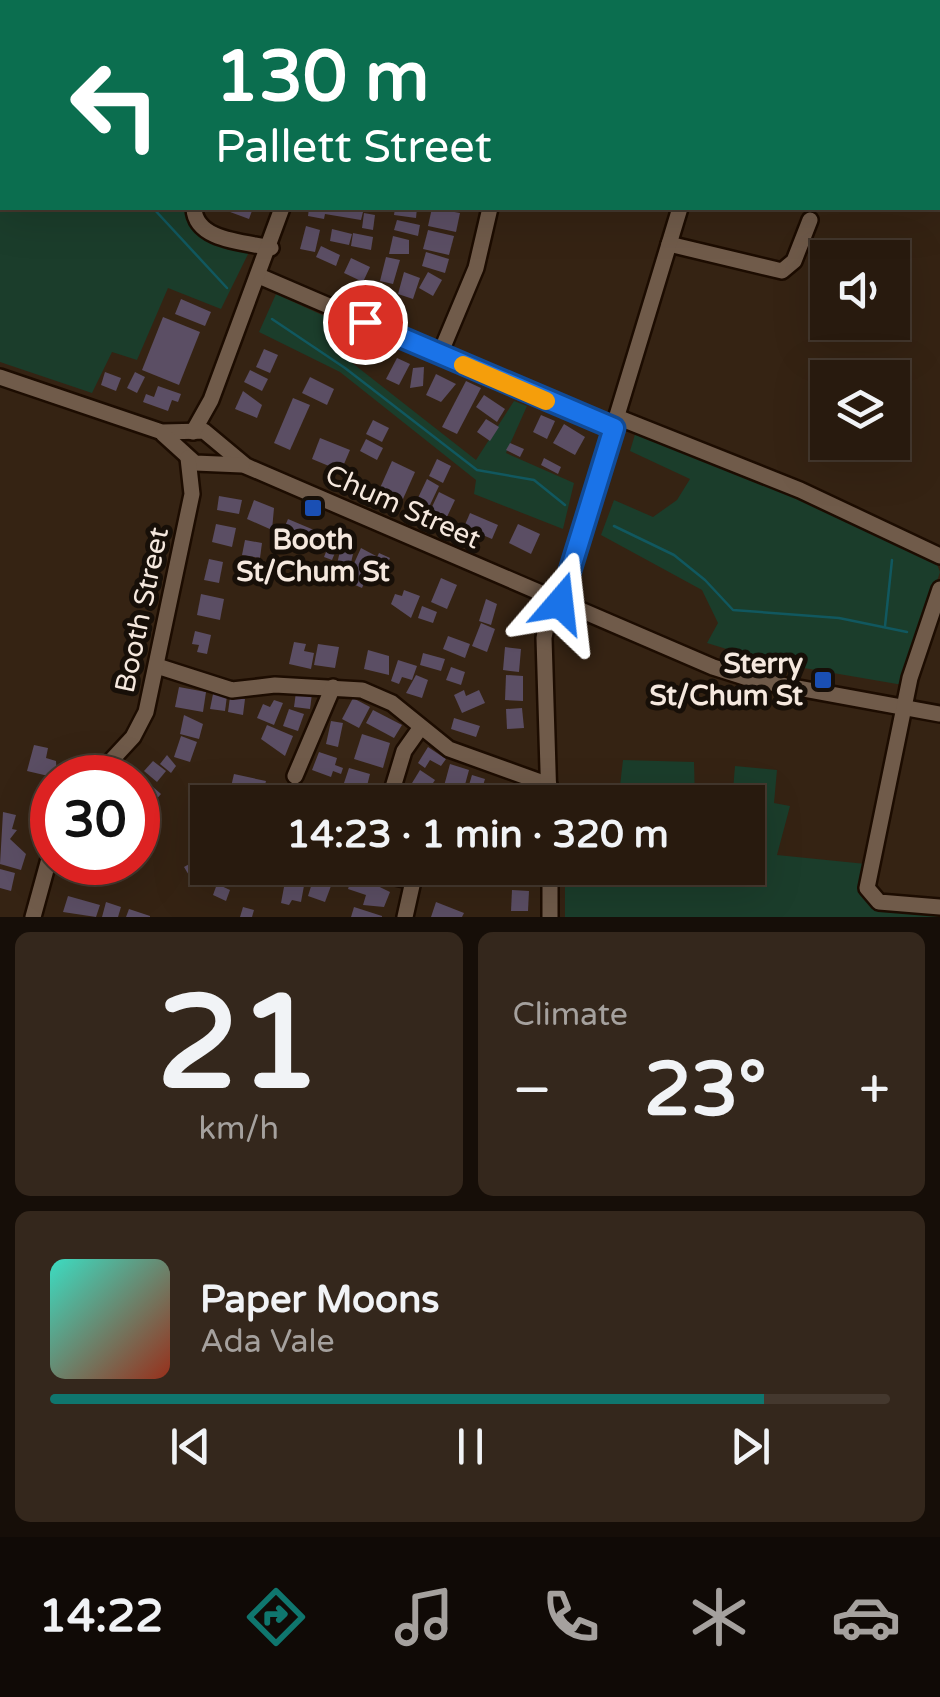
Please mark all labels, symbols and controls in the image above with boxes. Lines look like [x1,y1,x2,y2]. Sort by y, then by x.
text: 130 m [215,36,429,120]
icon: left [50,40,180,170]
text: Pallett Street [215,121,492,175]
map controls [810,240,910,460]
button: sound [810,240,910,340]
pin [323,280,408,365]
icon: arrive [338,295,393,350]
button: layers [810,360,910,460]
street label: Chum Street [320,458,486,557]
marker: Booth St/Chum St [302,497,324,519]
place label: Booth St/Chum St [236,523,390,589]
street label: Booth Street [108,524,176,696]
position arrow [508,551,612,655]
place label: Sterry St/Chum St [650,647,803,713]
marker: Sterry St/Chum St [812,669,834,691]
speed limit sign: 30 [30,755,160,885]
text: 14:23 · 1 min · 320 m [286,812,669,858]
text: 21 [157,967,320,1123]
text: Climate [513,996,628,1034]
text: 23° [644,1045,767,1135]
text: − [513,1058,552,1124]
text: + [859,1058,890,1124]
text: km/h [199,1110,279,1148]
text: Paper Moons [200,1277,440,1323]
text: Ada Vale [200,1323,335,1361]
icon: previous [163,1419,218,1474]
icon: pause [443,1419,498,1474]
icon: next [723,1419,778,1474]
icon: directions [241,1582,311,1652]
icon: music [389,1582,459,1652]
icon: phone [536,1582,606,1652]
icon: climate [684,1582,754,1652]
icon: car [831,1582,901,1652]
text: 14:22 [39,1590,164,1644]

